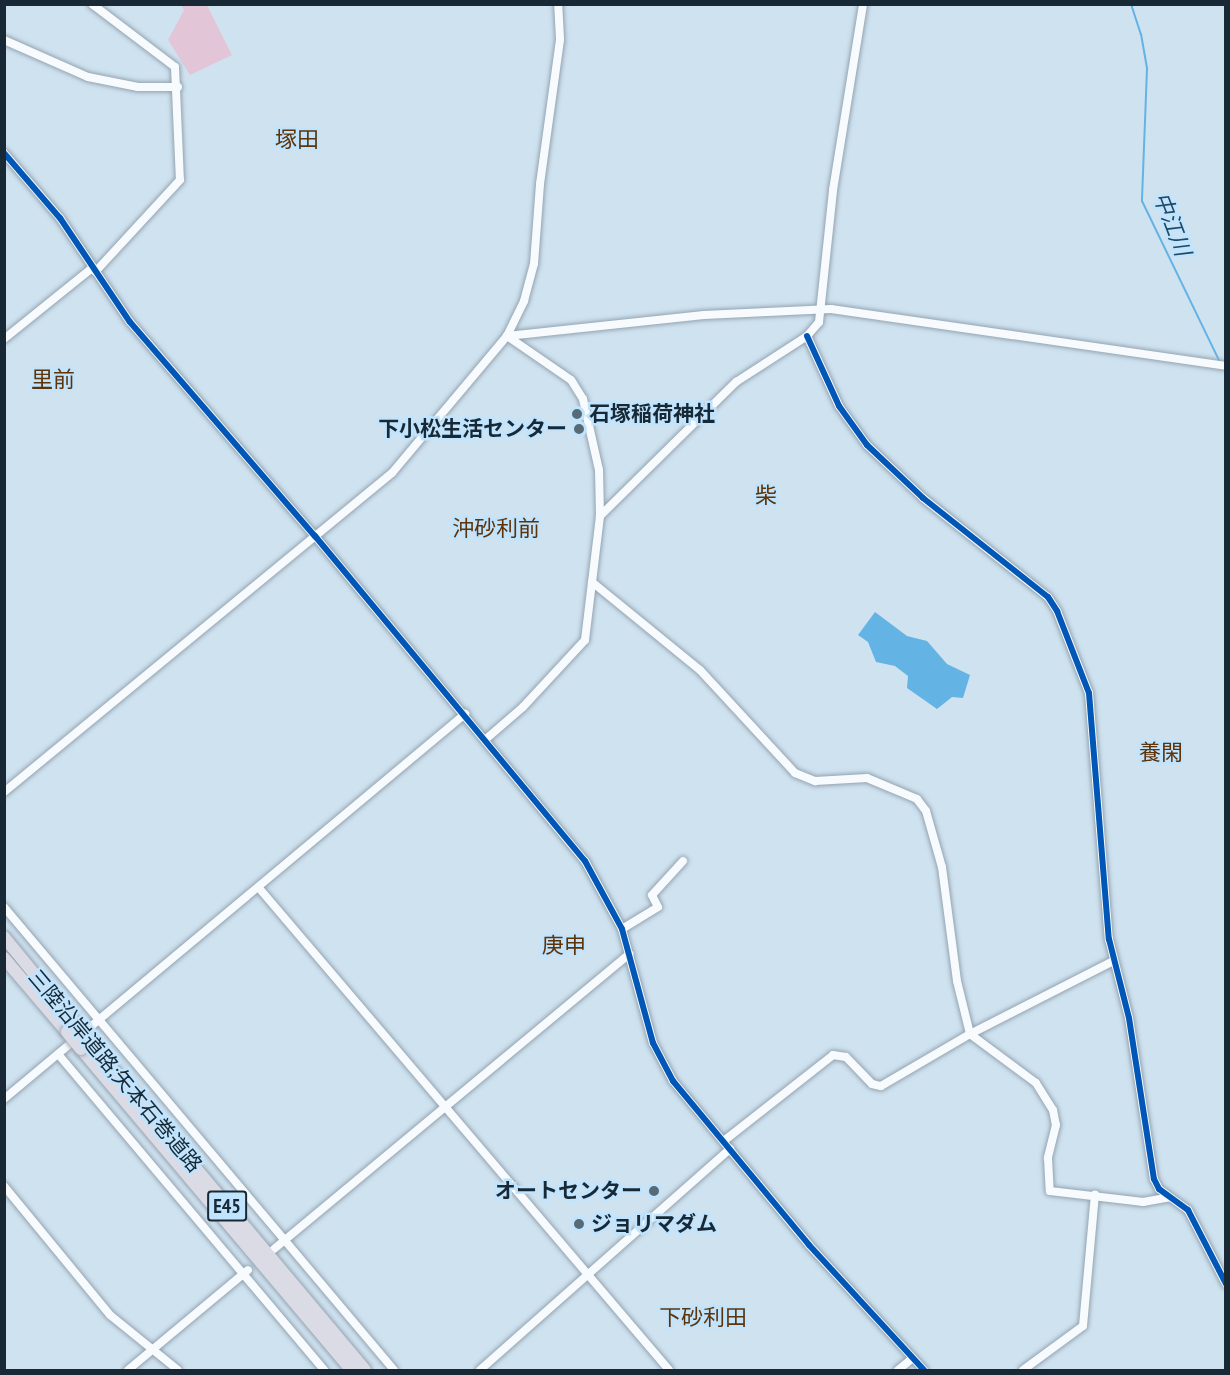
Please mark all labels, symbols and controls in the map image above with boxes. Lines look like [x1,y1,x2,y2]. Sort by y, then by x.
district label: 塚田 [275,127,319,153]
water label: 中江川 [1148,188,1196,260]
district label: 里前 [31,367,75,393]
place label: 石塚稲荷神社 [589,401,715,427]
marker: 石塚稲荷神社 [570,407,584,421]
place label: 下小松生活センター [378,416,567,442]
marker: 下小松生活センター [572,422,586,436]
district label: 柴 [755,483,777,509]
district label: 沖砂利前 [452,516,540,542]
district label: 養閑 [1139,740,1183,766]
district label: 庚申 [542,933,586,959]
street label: 三陸沿岸道路;矢本石巻道路 [23,965,207,1177]
place label: オートセンター [495,1178,642,1204]
marker: オートセンター [647,1184,661,1198]
road number: E45 [206,1189,248,1223]
place label: ジョリマダム [591,1211,717,1237]
marker: ジョリマダム [572,1217,586,1231]
district label: 下砂利田 [659,1305,747,1331]

